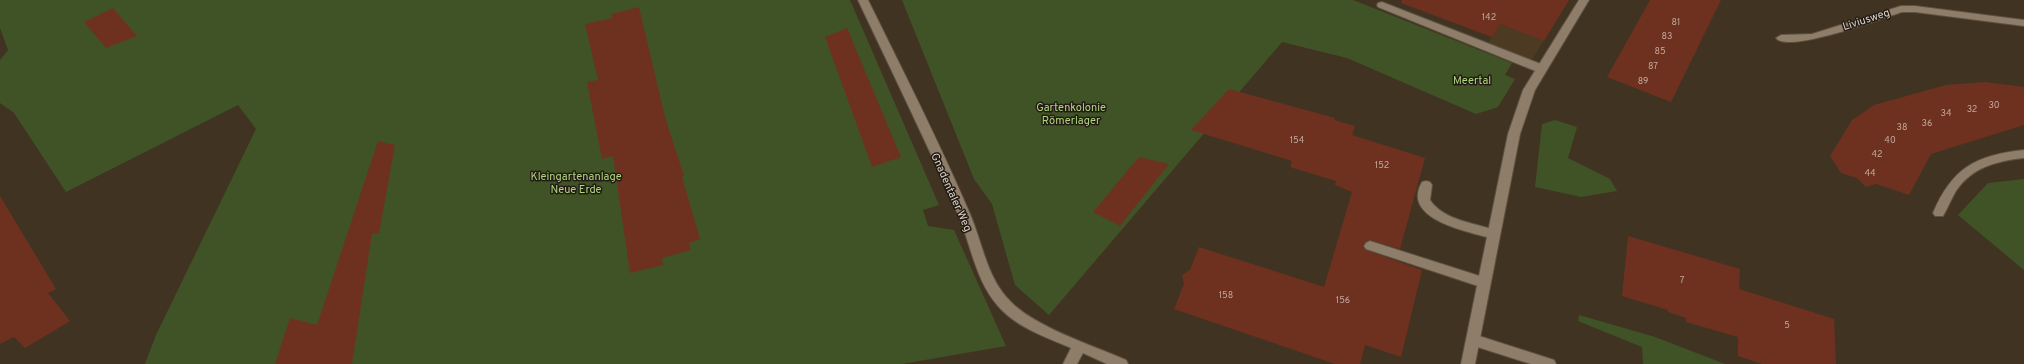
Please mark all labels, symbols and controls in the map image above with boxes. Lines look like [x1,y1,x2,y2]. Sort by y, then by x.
street label: Liviusweg [1841,6,1892,34]
house number: 142 [1482,12,1496,23]
house number: 81 [1672,17,1680,28]
house number: 83 [1662,31,1672,42]
house number: 85 [1654,46,1666,57]
house number: 87 [1648,61,1658,72]
park label: Meertal [1453,74,1491,88]
house number: 89 [1638,76,1648,87]
house number: 30 [1988,100,2000,111]
park label: Gartenkolonie Römerlager [1036,101,1106,128]
house number: 32 [1967,104,1977,115]
house number: 34 [1940,108,1952,119]
house number: 36 [1922,118,1932,129]
house number: 38 [1897,122,1907,133]
house number: 154 [1290,135,1305,146]
house number: 40 [1884,135,1896,146]
house number: 42 [1871,149,1883,160]
street label: Gnadentaler Weg [927,151,975,234]
house number: 152 [1375,160,1389,171]
house number: 44 [1864,168,1876,179]
park label: Kleingartenanlage Neue Erde [530,170,622,197]
house number: 7 [1680,275,1685,286]
house number: 158 [1219,290,1233,301]
house number: 156 [1336,295,1350,306]
house number: 5 [1784,320,1790,331]

